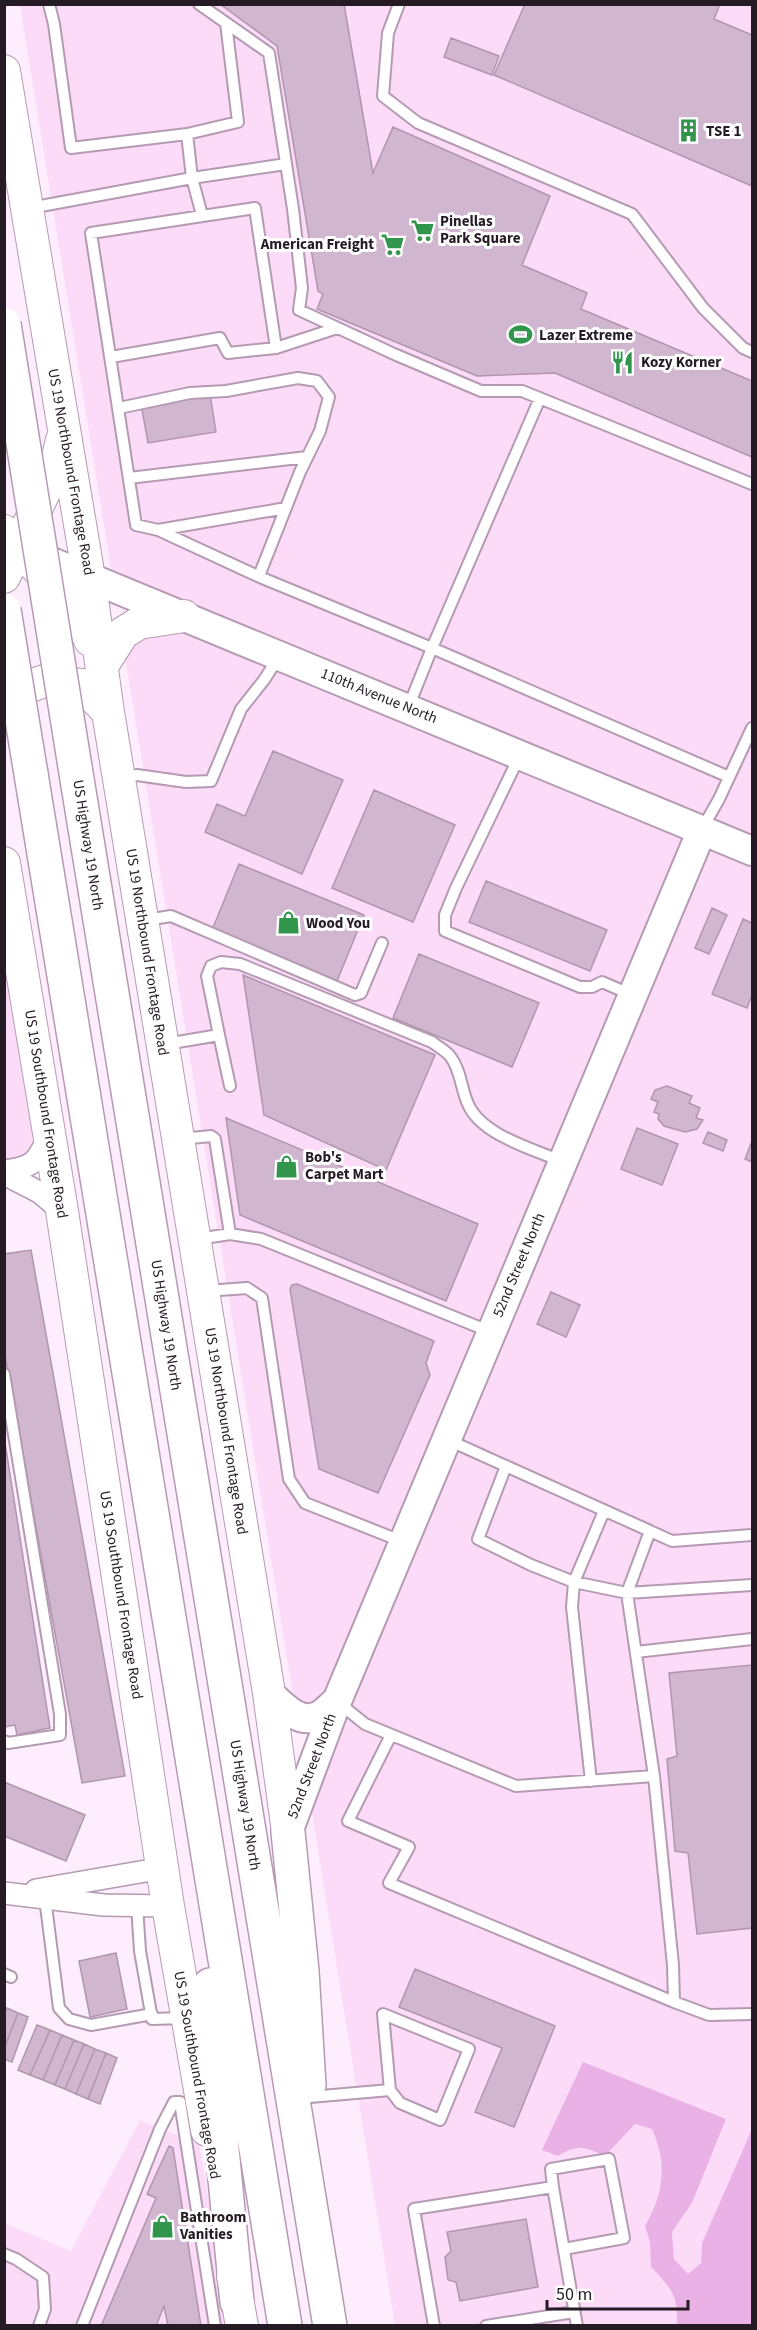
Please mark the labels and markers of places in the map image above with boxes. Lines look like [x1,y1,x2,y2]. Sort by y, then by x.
building icon: TSE 1 [675,118,701,144]
place label: TSE 1 [706,121,742,142]
place label: Pinellas Park Square [440,211,521,249]
supermarket icon: Pinellas Park Square [409,217,435,243]
supermarket icon: American Freight [379,231,405,257]
place label: American Freight [260,234,374,255]
sports icon: Lazer Extreme [508,322,534,348]
place label: Lazer Extreme [539,325,633,346]
restaurant icon: Kozy Korner [610,349,636,375]
place label: Kozy Korner [641,352,721,373]
shop icon: Wood You [275,910,301,936]
place label: Wood You [306,913,370,934]
place label: Bob's Carpet Mart [305,1147,384,1185]
shop icon: Bob's Carpet Mart [274,1153,300,1179]
place label: Bathroom Vanities [179,2207,246,2245]
shop icon: Bathroom Vanities [149,2213,175,2239]

